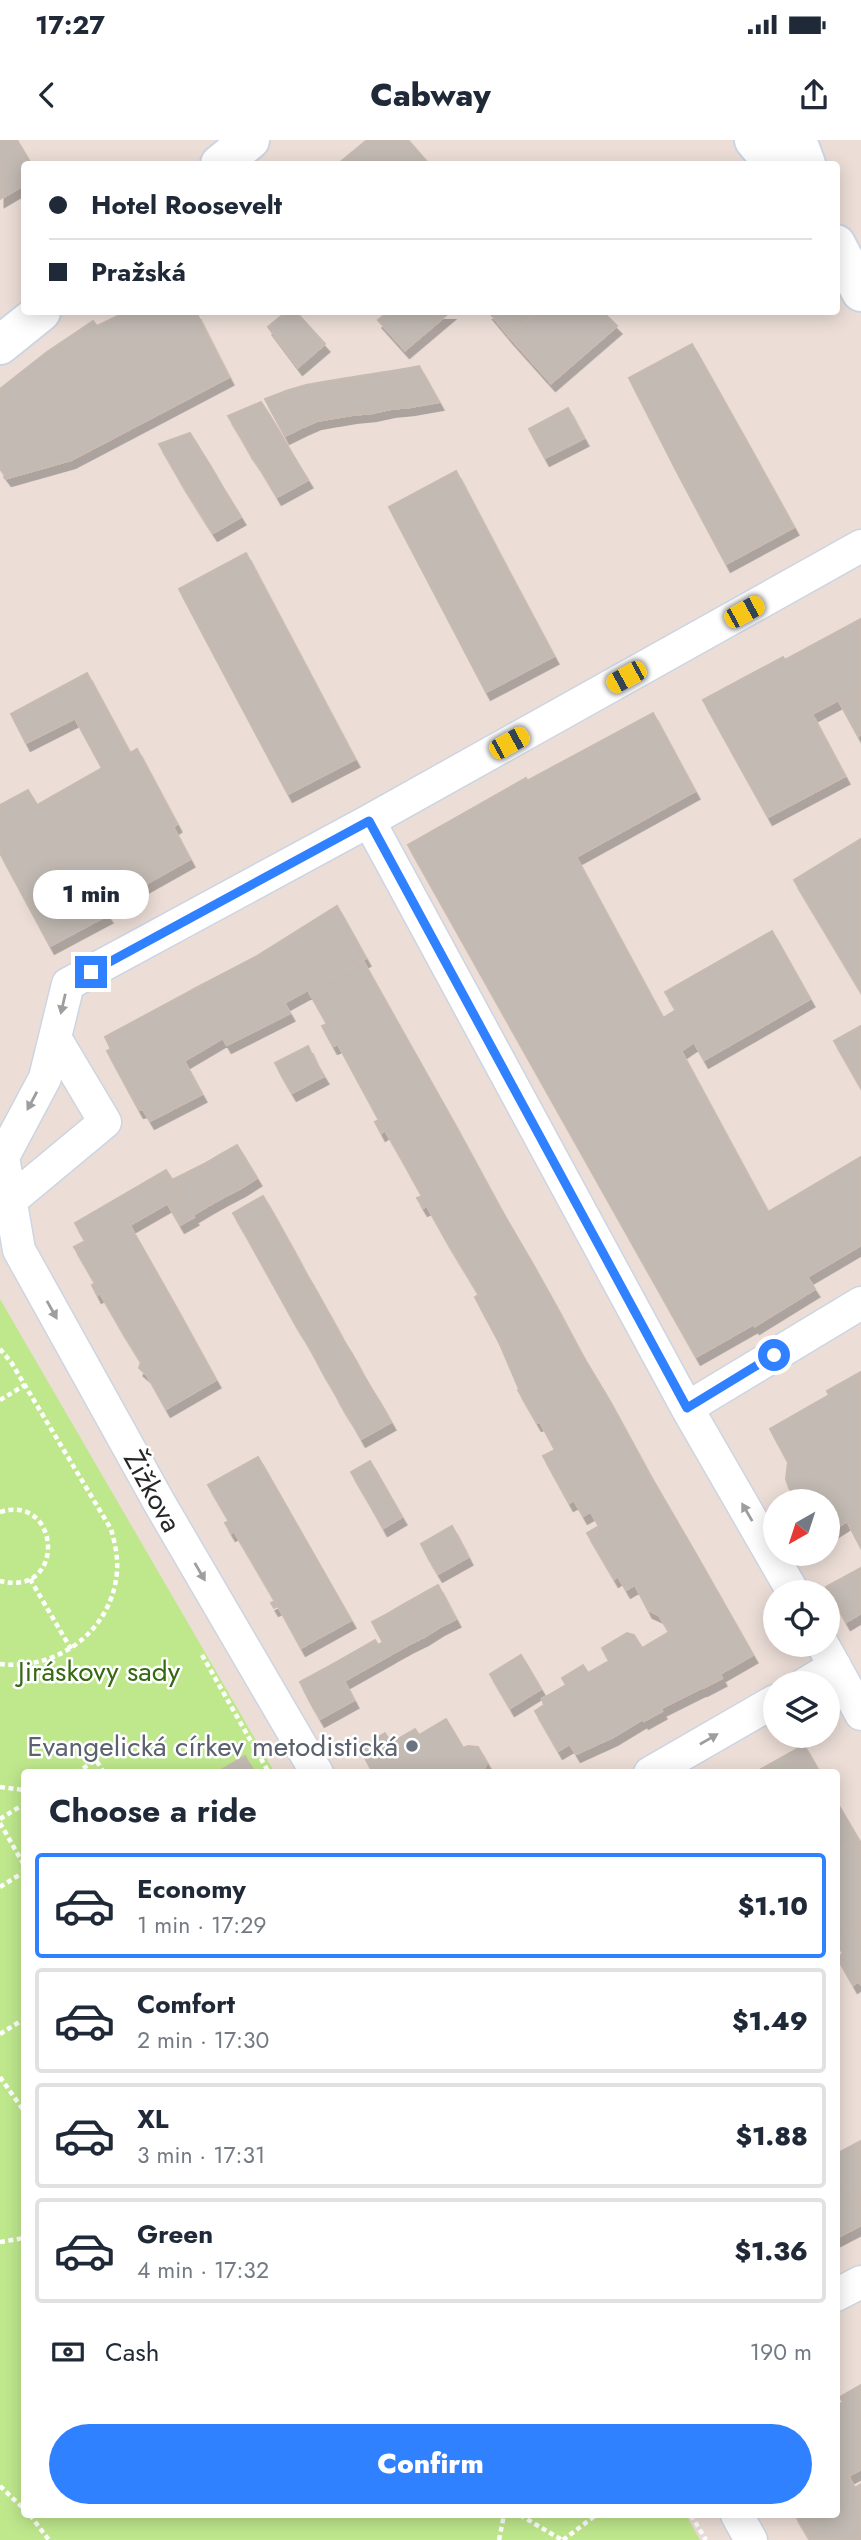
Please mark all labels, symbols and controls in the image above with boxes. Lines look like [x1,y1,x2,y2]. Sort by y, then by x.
text: 17:27 [35,6,105,44]
text: Cabway [370,72,491,118]
icon: back [28,76,66,114]
icon: share [795,76,833,114]
text: Hotel Roosevelt [91,186,282,224]
text: Pražská [91,253,186,291]
car [721,593,768,631]
car [603,658,650,696]
car [486,724,533,762]
callout: 1 min [33,870,149,920]
text: 1 min [62,877,120,911]
route end [75,956,107,988]
one-way arrow [57,993,68,1015]
one-way arrow [27,1092,39,1112]
one-way arrow [46,1300,58,1319]
route start [758,1339,790,1371]
street label: Žižkova [113,1443,192,1540]
north arrow [763,1489,840,1566]
map controls [763,1489,840,1748]
one-way arrow [741,1502,753,1522]
one-way arrow [193,1563,206,1582]
button: locate [763,1580,840,1657]
park label: Jiráskovy sady [14,1651,181,1692]
button: layers [763,1671,840,1748]
place label: Evangelická církev metodistická [27,1726,398,1767]
one-way arrow [699,1733,718,1745]
marker: Evangelická církev metodistická [404,1738,420,1754]
text: Choose a ride [49,1788,257,1834]
text: Economy [137,1870,246,1908]
icon: car [53,1874,116,1937]
text: $1.10 [738,1887,808,1925]
text: 1 min · 17:29 [137,1908,267,1942]
text: Comfort [137,1985,235,2023]
icon: car [53,1989,116,2052]
text: $1.49 [732,2002,808,2040]
text: 2 min · 17:30 [137,2023,269,2057]
text: XL [137,2100,169,2138]
icon: car [53,2104,116,2167]
text: $1.88 [735,2117,808,2155]
text: 3 min · 17:31 [137,2138,265,2172]
text: Green [137,2215,213,2253]
icon: car [53,2219,116,2282]
text: $1.36 [734,2232,808,2270]
text: 4 min · 17:32 [137,2253,269,2287]
icon: cash [49,2333,87,2371]
text: Cash [105,2333,159,2371]
text: 190 m [750,2335,812,2369]
button: Confirm [49,2424,812,2504]

